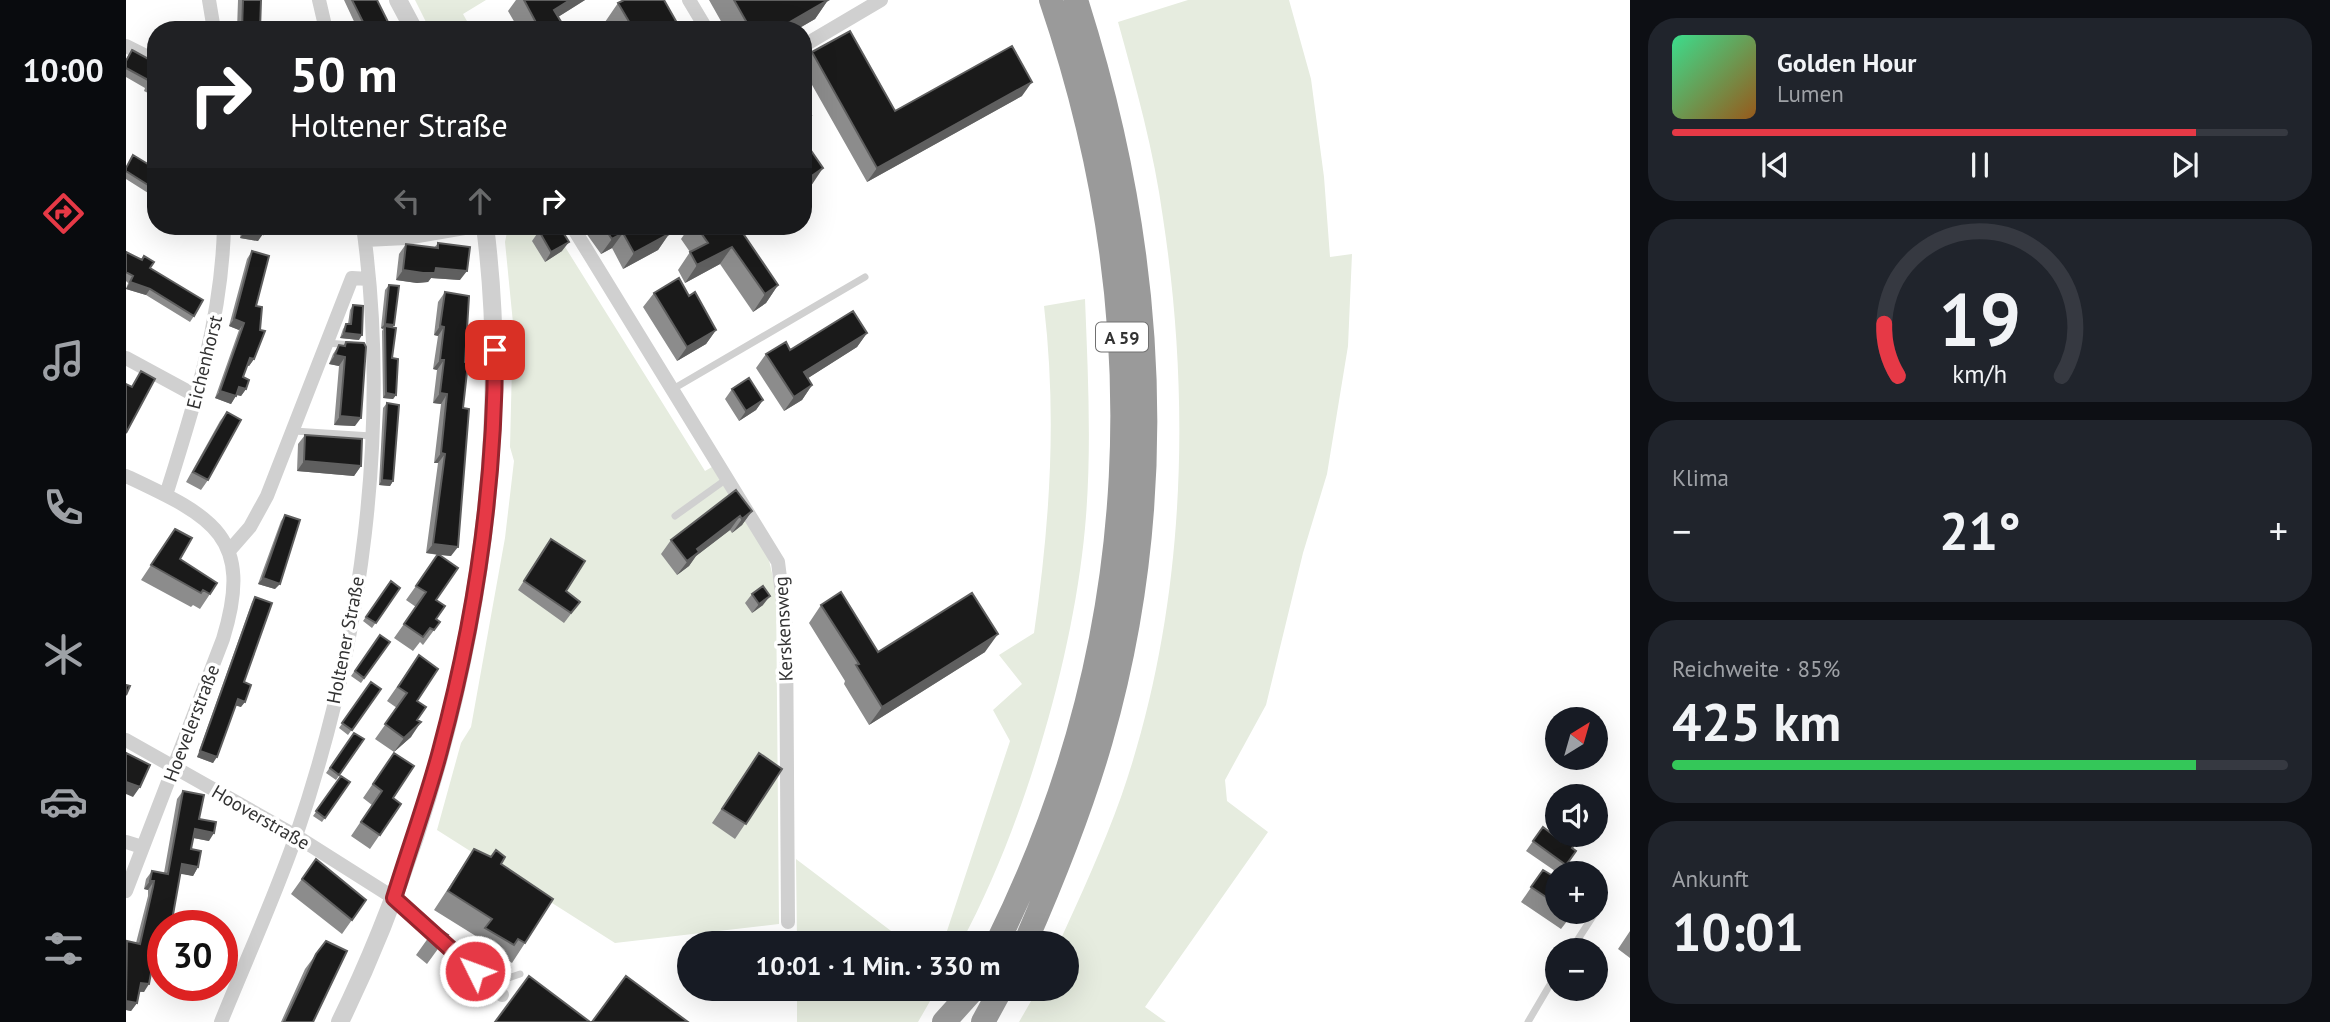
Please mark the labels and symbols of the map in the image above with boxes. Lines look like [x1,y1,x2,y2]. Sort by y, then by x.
street label: Eichenhorst [181,312,227,411]
pin [465,320,525,380]
road number: A 59 [1096,323,1148,352]
street label: Holtener Straße [321,574,369,706]
street label: Kerskensweg [768,576,798,682]
street label: Hoevelerstraße [158,661,224,785]
north arrow [1545,707,1608,770]
street label: Hooverstraße [208,779,314,855]
speed limit sign: 30 [147,910,238,1001]
position arrow [438,934,512,1008]

